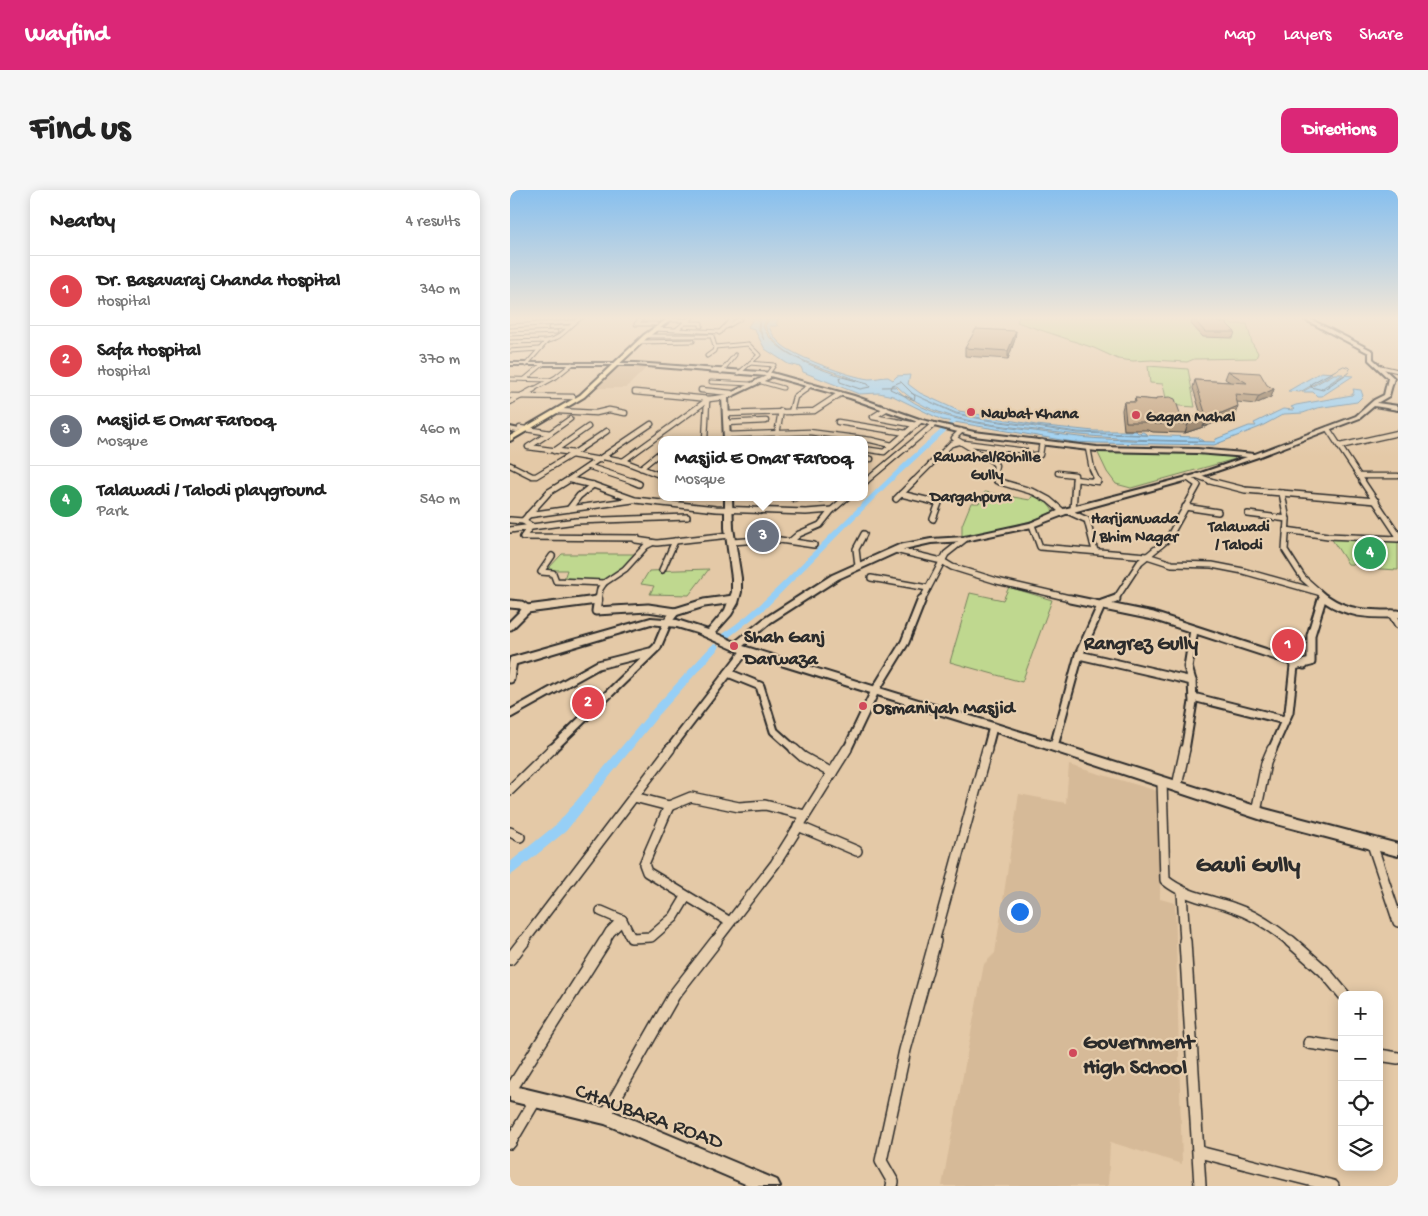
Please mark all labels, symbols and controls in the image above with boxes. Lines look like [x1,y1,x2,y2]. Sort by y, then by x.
text: Wayfind [25,21,109,50]
text: Map [1224,25,1256,46]
text: Layers [1284,25,1331,46]
text: Share [1359,25,1403,46]
button: Directions [1281,108,1398,153]
text: Find us [30,110,130,151]
text: Nearby [50,210,115,235]
text: 4 results [405,213,460,232]
text: Dr. Basavaraj Chanda Hospital [97,270,341,293]
text: 1 [63,281,69,300]
text: 340 m [420,281,460,300]
text: Hospital [97,293,151,312]
text: Safa Hospital [97,340,201,363]
text: 2 [62,351,70,370]
text: 370 m [419,351,460,370]
text: Hospital [97,363,151,382]
marker: Naubat Khana [965,406,977,418]
place label: Naubat Khana [981,406,1079,425]
marker: Gagan Mahal [1130,409,1142,421]
place label: Gagan Mahal [1146,409,1236,428]
text: Masjid E Omar Farooq [97,410,274,433]
text: 3 [62,421,70,440]
text: 460 m [420,421,460,440]
text: Mosque [97,433,148,452]
popup [658,436,868,501]
text: Masjid E Omar Farooq [674,448,852,471]
district label: Rawahel/Rohille Gully [933,449,1041,486]
text: Mosque [674,471,725,490]
text: Talawadi / Talodi playground [97,480,325,503]
district label: Dargahpura [928,489,1013,508]
text: 4 [62,491,70,510]
text: 540 m [420,491,460,510]
text: Park [97,503,128,522]
district label: Harijanwada / Bhim Nagar [1091,511,1180,548]
pin: 3 [747,517,779,555]
district label: Talawadi / Talodi [1206,519,1270,556]
pin: 4 [1354,534,1386,572]
pin: 1 [1272,626,1304,664]
place label: Shah Ganj Darwaza [742,627,825,672]
district label: Rangrez Gully [1083,634,1198,657]
marker: Shah Ganj Darwaza [728,640,740,652]
pin: 2 [572,684,604,722]
place label: Osmaniyah Masjid [873,698,1017,721]
marker: Osmaniyah Masjid [857,700,869,712]
district label: Gauli Gully [1196,852,1301,881]
your location [1007,899,1033,925]
map controls [1338,991,1383,1171]
button: + [1338,991,1383,1036]
place label: Government High School [1083,1031,1196,1082]
button: − [1338,1036,1383,1081]
marker: Government High School [1067,1047,1079,1059]
street label: CHAUBARA ROAD [571,1079,727,1157]
button: locate [1338,1081,1383,1126]
button: layers [1338,1126,1383,1171]

